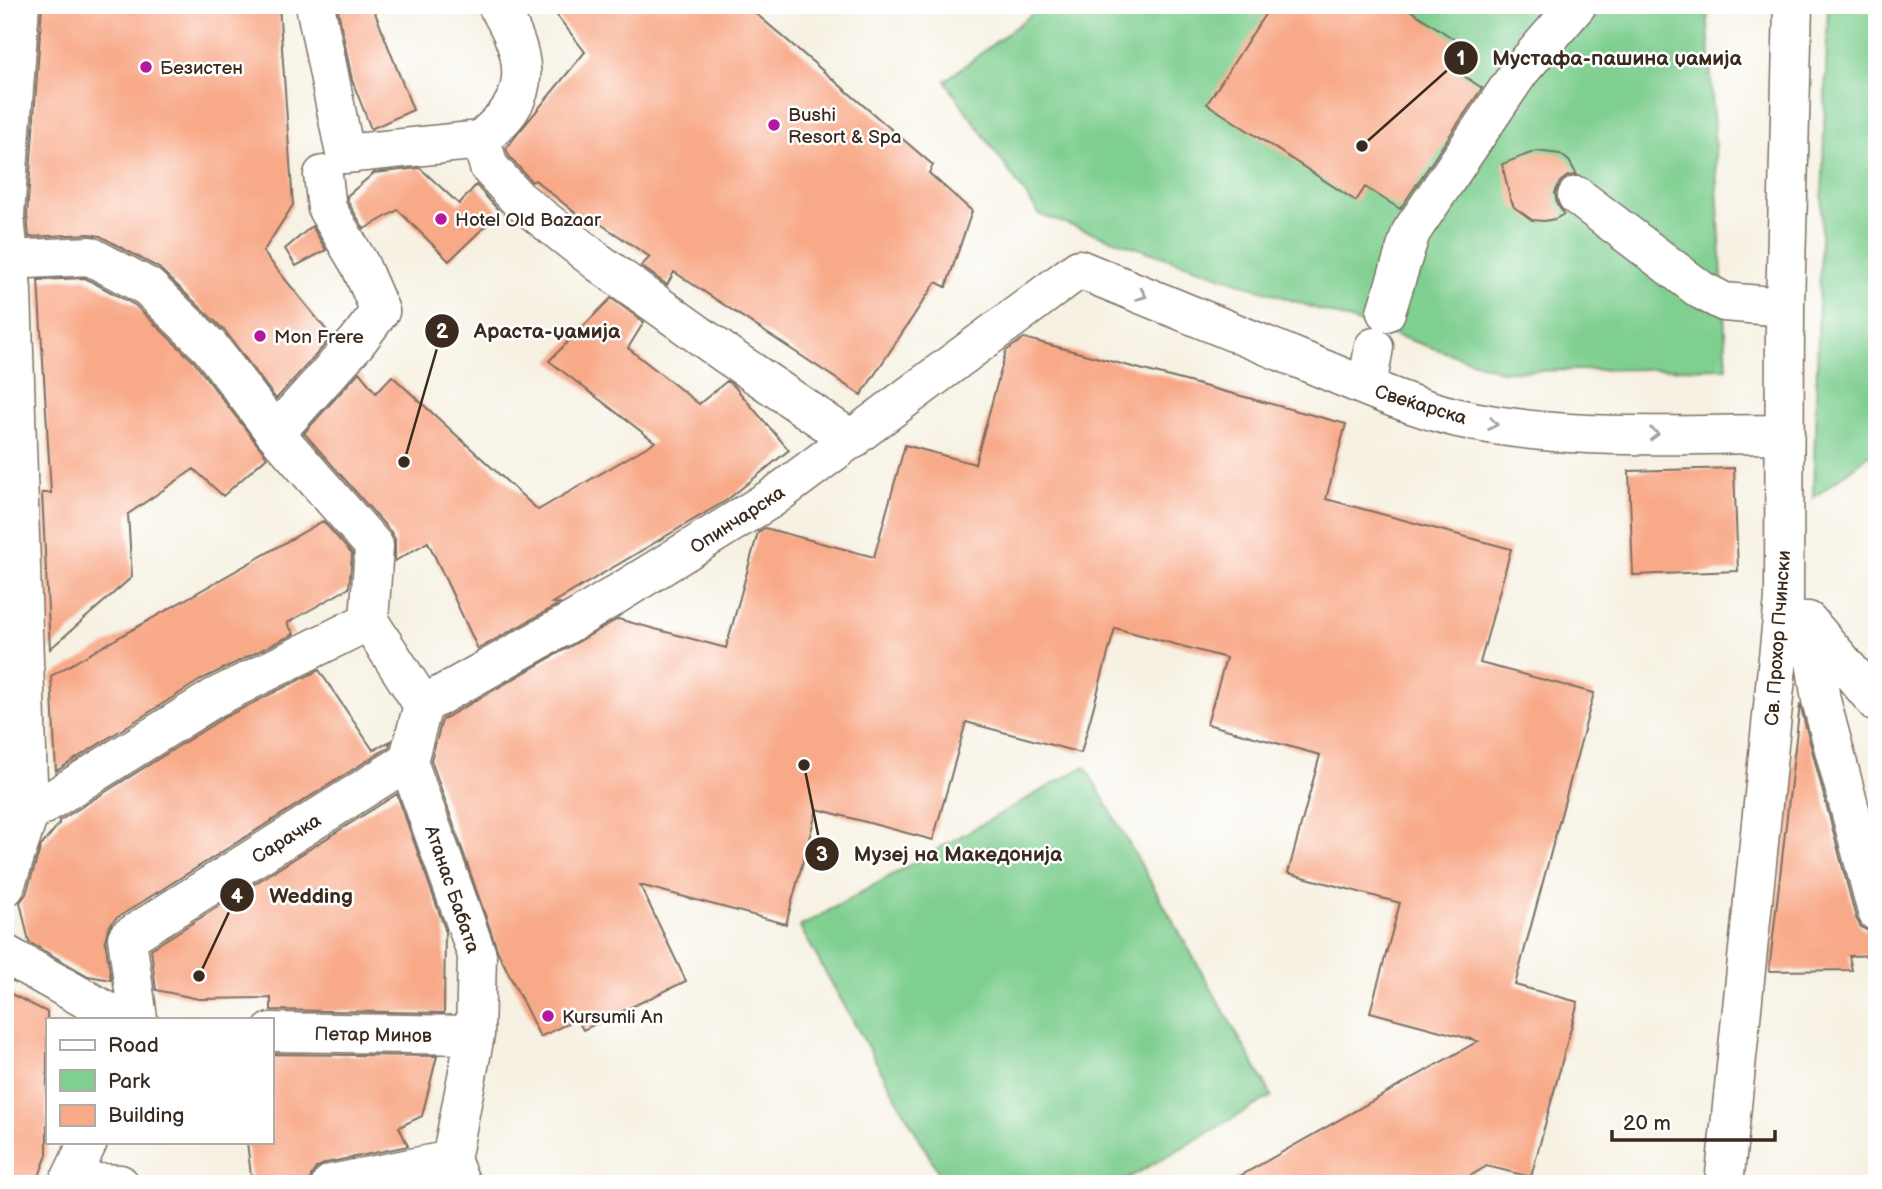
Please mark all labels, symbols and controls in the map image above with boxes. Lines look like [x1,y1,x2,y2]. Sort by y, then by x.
callout: Мустафа-пашина џамија [1444,37,1756,79]
text: 1 [1457,46,1465,71]
text: Мустафа-пашина џамија [1492,46,1742,71]
place label: Безистен [160,57,243,80]
marker: Безистен [138,59,154,75]
place label: Bushi Resort & Spa [788,104,902,149]
marker: Bushi Resort & Spa [766,117,782,133]
place label: Hotel Old Bazaar [455,209,602,232]
marker: Hotel Old Bazaar [433,211,449,227]
one-way arrow [1135,287,1147,301]
callout: Араста-џамија [425,310,634,352]
text: 2 [436,319,449,344]
text: Араста-џамија [473,319,621,344]
place label: Mon Frere [274,326,364,349]
marker: Mon Frere [252,328,268,344]
street label: Свеќарска [1372,381,1469,430]
one-way arrow [1487,416,1499,431]
one-way arrow [1649,426,1659,442]
street label: Опинчарска [686,481,789,559]
street label: Св. Прохор Пчински [1761,550,1796,727]
street label: Сарачка [248,809,325,869]
street label: Атанас Бабата [419,822,484,956]
callout: Музеј на Македонија [805,833,1076,875]
text: 3 [816,842,828,867]
text: Музеј на Македонија [854,842,1063,867]
callout: Wedding [220,874,367,916]
text: 4 [231,884,244,909]
text: Wedding [269,884,353,909]
place label: Kursumli An [562,1006,663,1029]
marker: Kursumli An [540,1008,556,1024]
legend [46,1018,273,1144]
street label: Петар Минов [314,1023,432,1048]
text: Road [108,1033,159,1058]
text: Park [108,1069,151,1094]
scale bar [1612,1098,1775,1142]
text: Building [108,1103,184,1128]
text: 20 m [1623,1111,1671,1136]

